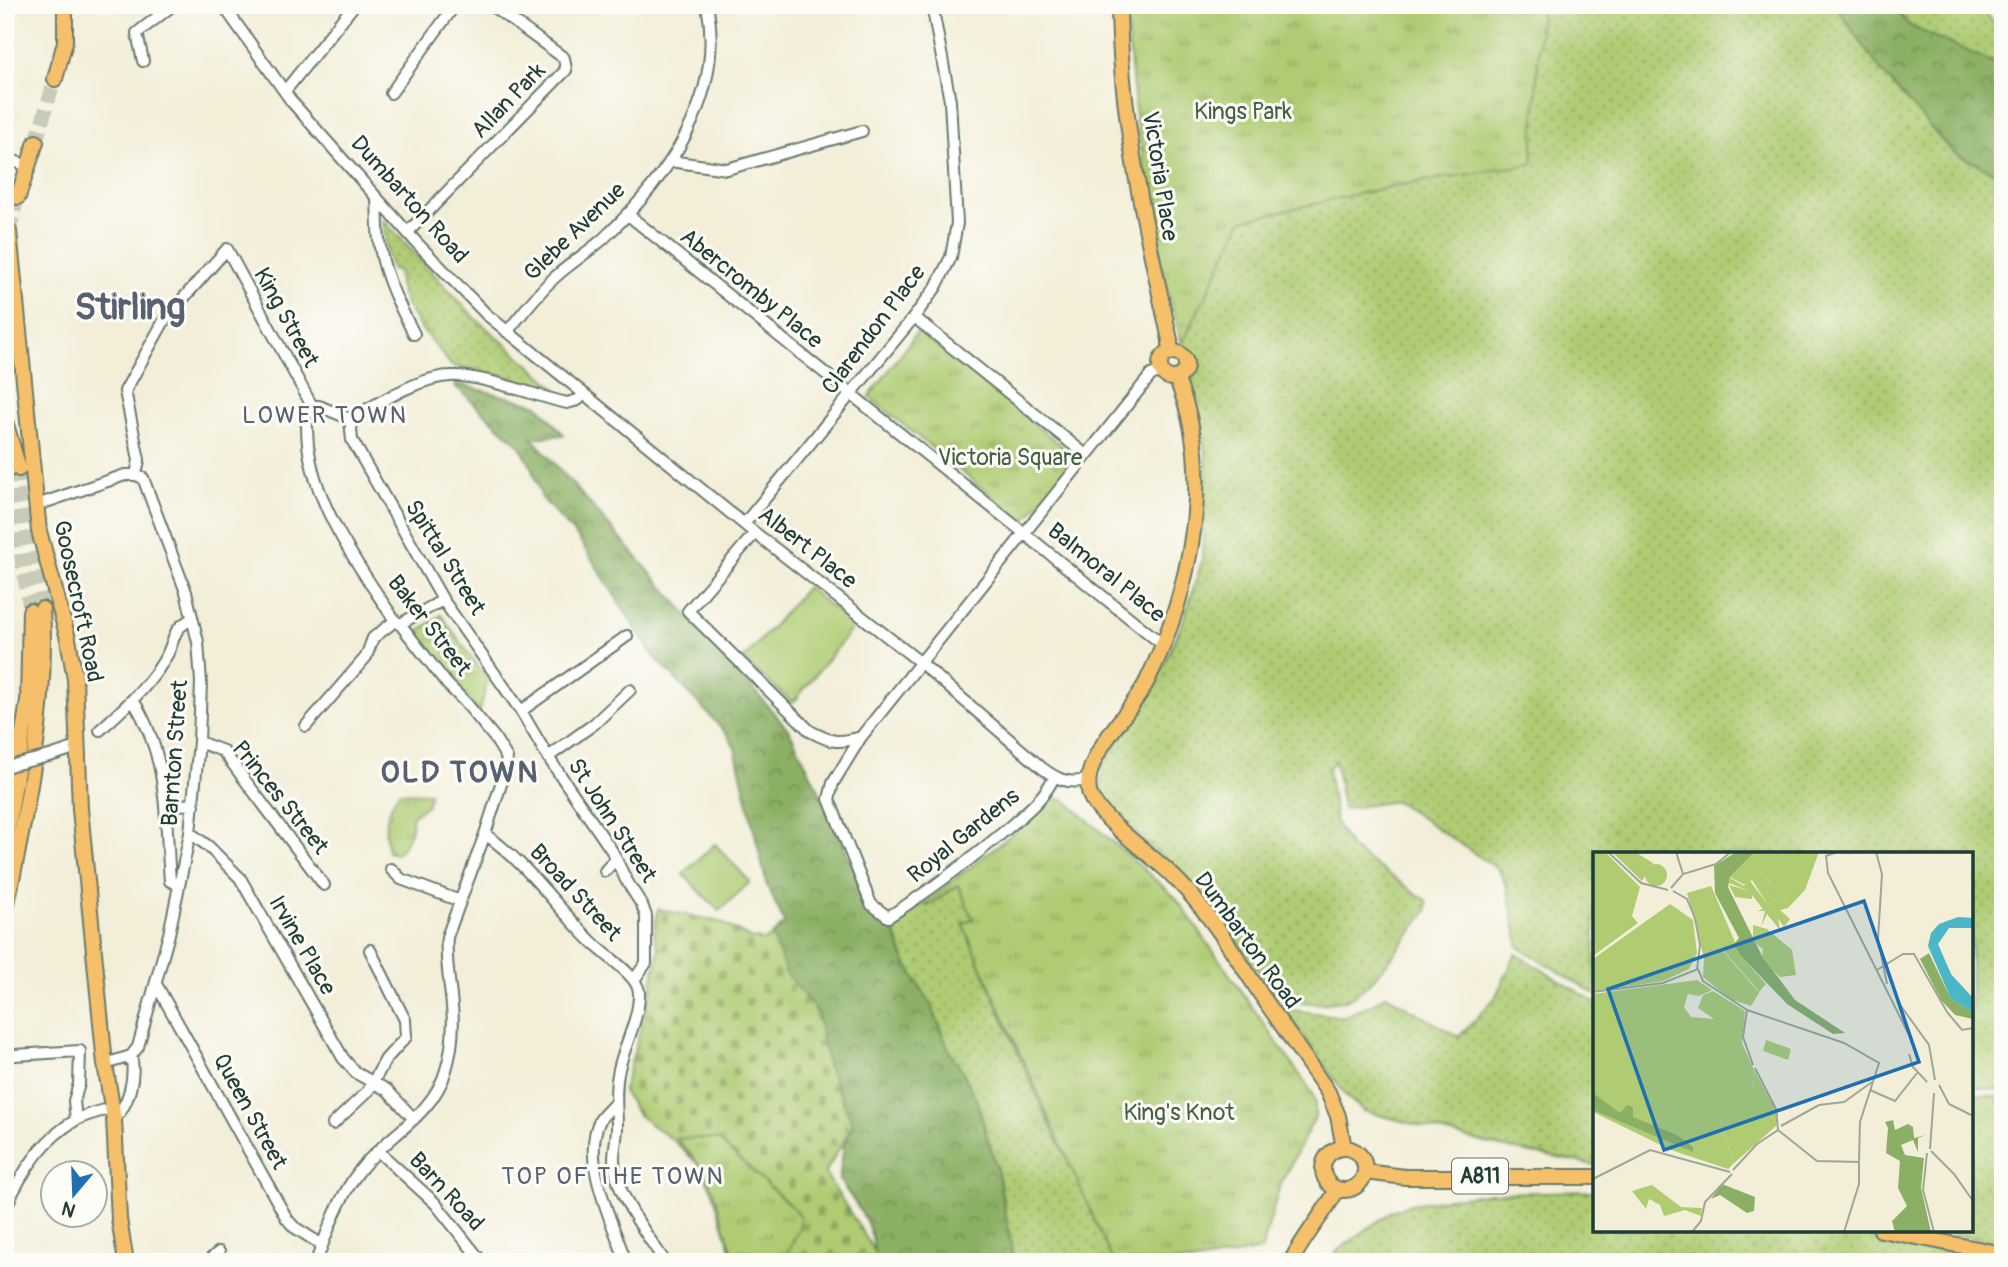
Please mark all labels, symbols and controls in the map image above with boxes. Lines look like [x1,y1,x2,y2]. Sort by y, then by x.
street label: Allan Park [465,56,552,144]
park label: Kings Park [1194,97,1292,126]
street label: Victoria Place [1136,109,1185,244]
street label: Dumbarton Road [344,129,475,269]
street label: Glebe Avenue [517,175,632,287]
street label: Abercromby Place [674,222,829,355]
street label: Clarendon Place [815,258,932,400]
street label: King Street [247,262,326,373]
district label: Stirling [75,284,185,331]
district label: LOWER TOWN [242,401,408,430]
park label: Victoria Square [938,443,1083,472]
street label: Spittal Street [399,494,493,621]
street label: Albert Place [753,500,863,595]
street label: Balmoral Place [1042,516,1172,629]
street label: Goosecroft Road [47,518,110,685]
street label: Baker Street [381,569,478,682]
street label: Barnton Street [155,678,194,827]
street label: Princes Street [226,735,336,861]
street label: St John Street [562,753,664,888]
district label: OLD TOWN [381,754,539,791]
street label: Royal Gardens [902,781,1025,889]
street label: Broad Street [523,838,628,948]
inset map [1593,852,1973,1232]
street label: Dumbarton Road [1188,866,1307,1015]
street label: Irvine Place [262,890,343,1001]
street label: Queen Street [207,1048,295,1175]
park label: King's Knot [1123,1098,1235,1127]
street label: Barn Road [403,1146,491,1237]
north arrow [38,1158,108,1228]
road number: A811 [1452,1158,1508,1194]
district label: TOP OF THE TOWN [501,1162,725,1191]
text: N [59,1196,79,1223]

